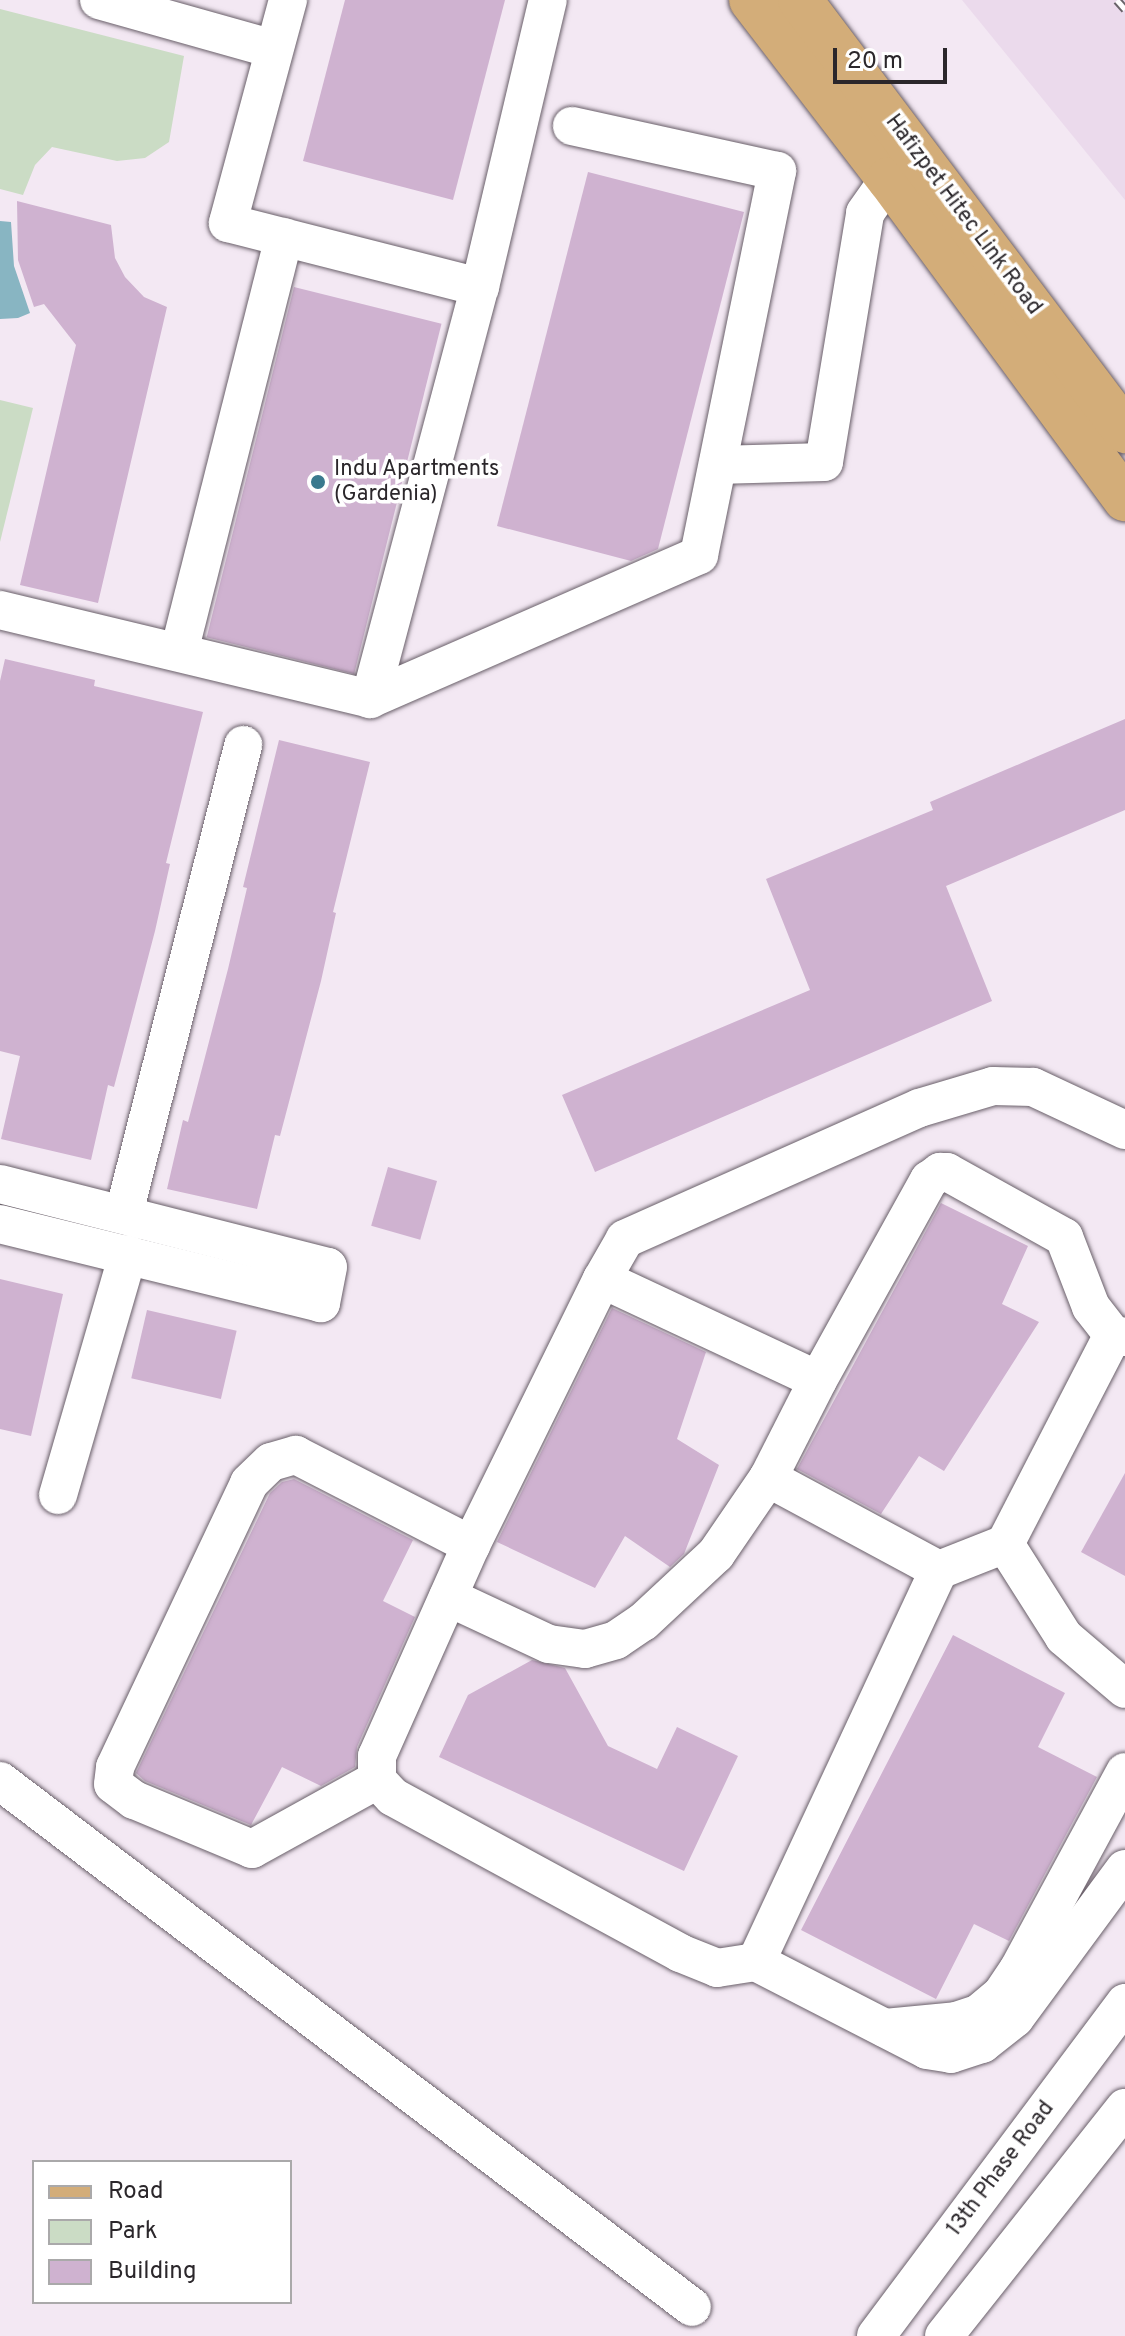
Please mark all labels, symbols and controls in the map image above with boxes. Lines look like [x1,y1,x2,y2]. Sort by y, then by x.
scale bar [837,32,951,82]
text: 20 m [847,47,903,77]
street label: Hafizpet Hitec Link Road [879,110,1047,320]
place label: Indu Apartments (Gardenia) [334,456,500,508]
marker: Indu Apartments (Gardenia) [309,473,327,491]
street label: 13th Phase Road [942,2096,1060,2242]
legend [32,2160,292,2304]
text: Road [108,2177,164,2207]
text: Park [108,2217,158,2247]
text: Building [108,2257,197,2287]

